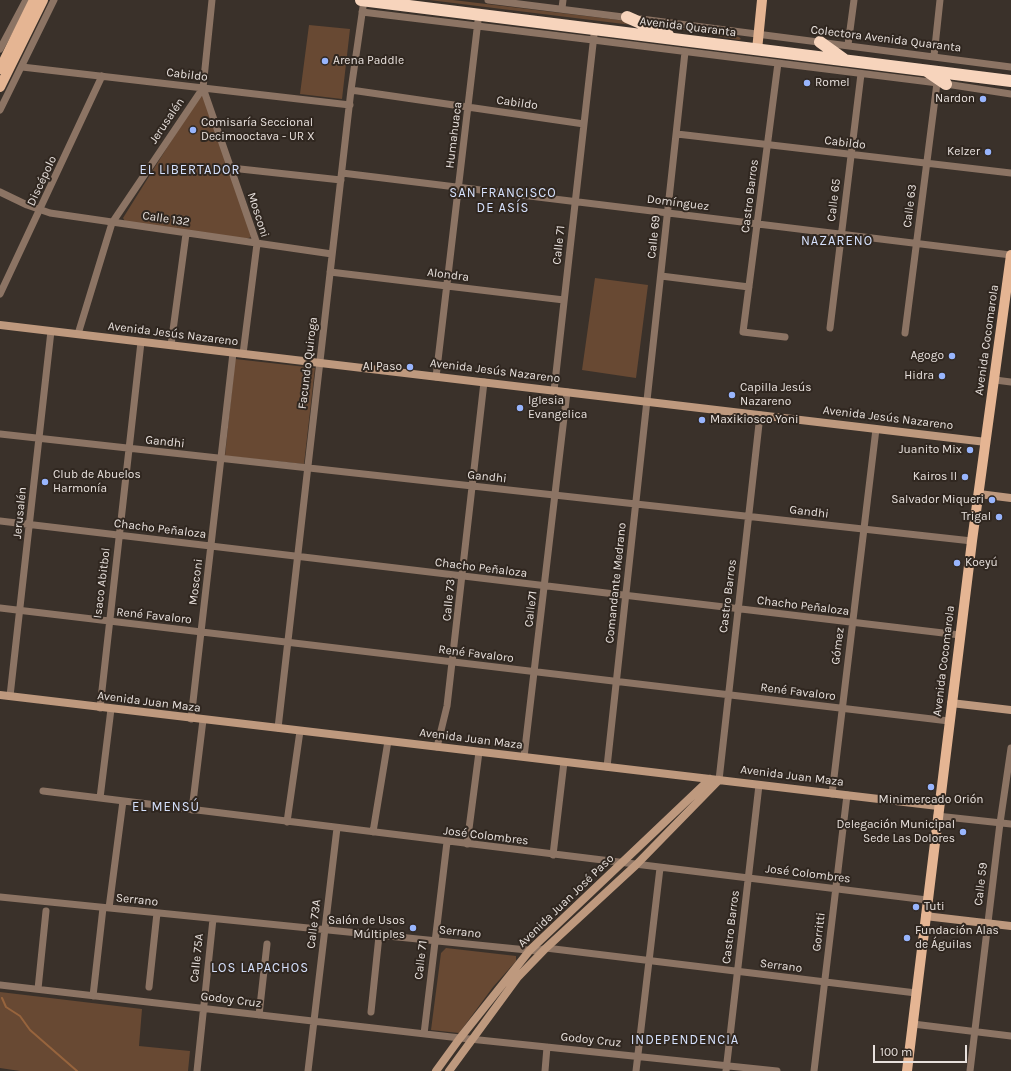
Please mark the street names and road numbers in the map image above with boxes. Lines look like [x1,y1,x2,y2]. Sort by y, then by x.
street label: Avenida Quaranta [639,14,737,40]
street label: Colectora Avenida Quaranta [810,23,962,55]
street label: Cabildo [165,65,209,85]
street label: Cabildo [495,93,539,113]
street label: Jerusalén [146,95,188,147]
street label: Humahuaca [443,101,465,169]
street label: Cabildo [823,133,867,153]
street label: Discépolo [24,154,60,208]
street label: Castro Barros [738,158,762,234]
street label: Calle 65 [824,178,844,222]
street label: Calle 63 [900,183,920,229]
street label: Mosconi [244,191,272,239]
street label: Domínguez [646,192,710,214]
street label: Calle 132 [141,209,191,229]
street label: Calle 69 [645,215,663,259]
street label: Calle 71 [550,225,568,265]
street label: Alondra [426,265,470,285]
street label: Avenida Cocomarola [972,284,1002,396]
street label: Facundo Quiroga [295,316,321,410]
street label: Avenida Jesús Nazareno [107,319,239,349]
street label: Avenida Jesús Nazareno [429,356,561,386]
street label: Avenida Jesús Nazareno [822,403,954,433]
street label: Gandhi [145,433,185,451]
street label: Gandhi [467,468,507,486]
street label: Jerusalén [10,486,30,540]
street label: Gandhi [789,502,829,522]
street label: Chacho Peñaloza [113,516,207,542]
street label: Comandante Medrano [602,522,630,644]
street label: Isaco Abitbol [91,547,113,619]
street label: Chacho Peñaloza [434,555,528,581]
street label: Mosconi [186,558,206,606]
street label: Castro Barros [716,558,740,634]
street label: Calle 73 [440,578,458,622]
street label: Calle71 [522,590,540,628]
street label: Chacho Peñaloza [756,593,850,619]
street label: René Favaloro [116,605,192,627]
street label: Avenida Cocomarola [930,605,958,717]
street label: Gómez [829,627,847,665]
street label: René Favaloro [437,642,515,666]
street label: René Favaloro [759,680,837,704]
street label: Avenida Juan Maza [96,689,202,715]
street label: Avenida Juan Maza [418,726,524,752]
street label: Avenida Juan Maza [739,763,845,789]
street label: José Colombres [443,824,529,848]
street label: Avenida Juan José Paso [515,851,617,951]
street label: José Colombres [765,862,851,886]
street label: Calle 59 [971,862,991,906]
street label: Castro Barros [719,889,743,965]
street label: Serrano [115,891,159,909]
street label: Calle 73A [304,899,324,949]
street label: Gorritti [809,912,829,952]
street label: Serrano [438,923,482,941]
street label: Calle 75A [187,933,207,983]
street label: Calle 71 [411,940,431,980]
street label: Serrano [759,956,803,976]
street label: Godoy Cruz [200,989,262,1011]
street label: Godoy Cruz [560,1030,622,1050]

